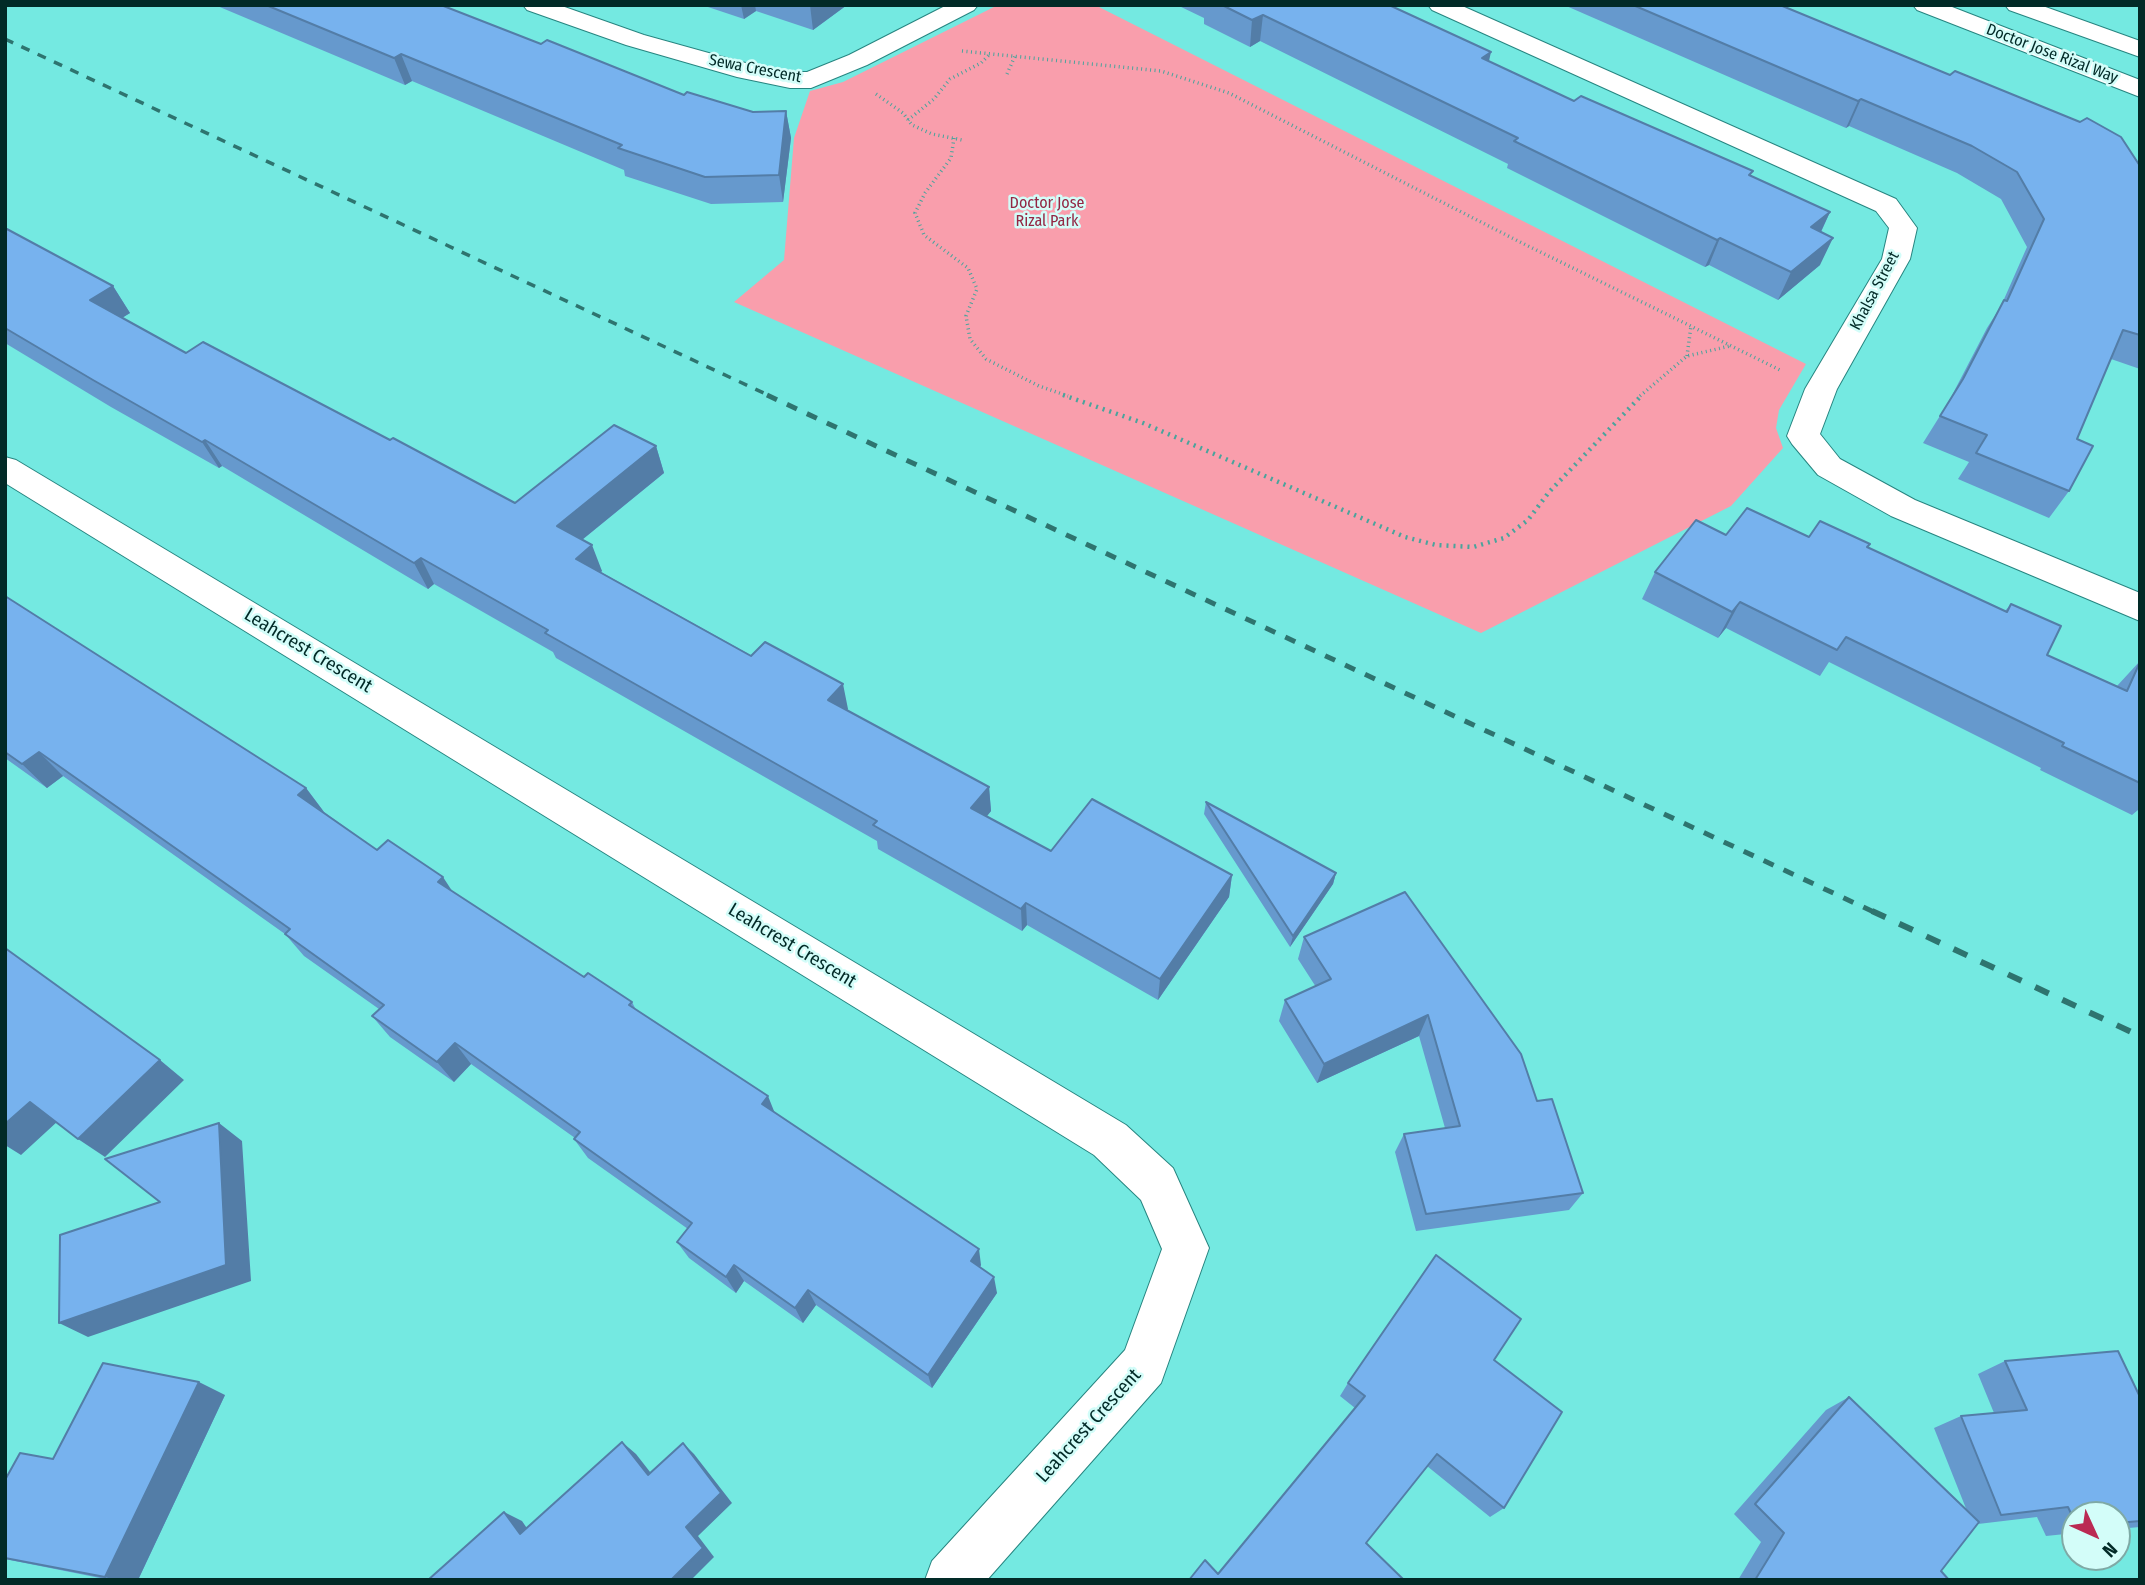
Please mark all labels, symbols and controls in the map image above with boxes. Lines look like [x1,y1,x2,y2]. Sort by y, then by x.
street label: Doctor Jose Rizal Way [1984,20,2120,88]
street label: Sewa Crescent [707,51,803,87]
park label: Doctor Jose Rizal Park [1010,194,1084,232]
street label: Khalsa Street [1846,248,1904,334]
street label: Leahcrest Crescent [240,604,376,698]
street label: Leahcrest Crescent [724,899,860,993]
street label: Leahcrest Crescent [1032,1364,1146,1488]
north arrow [2061,1501,2131,1571]
text: N [2098,1538,2122,1562]

